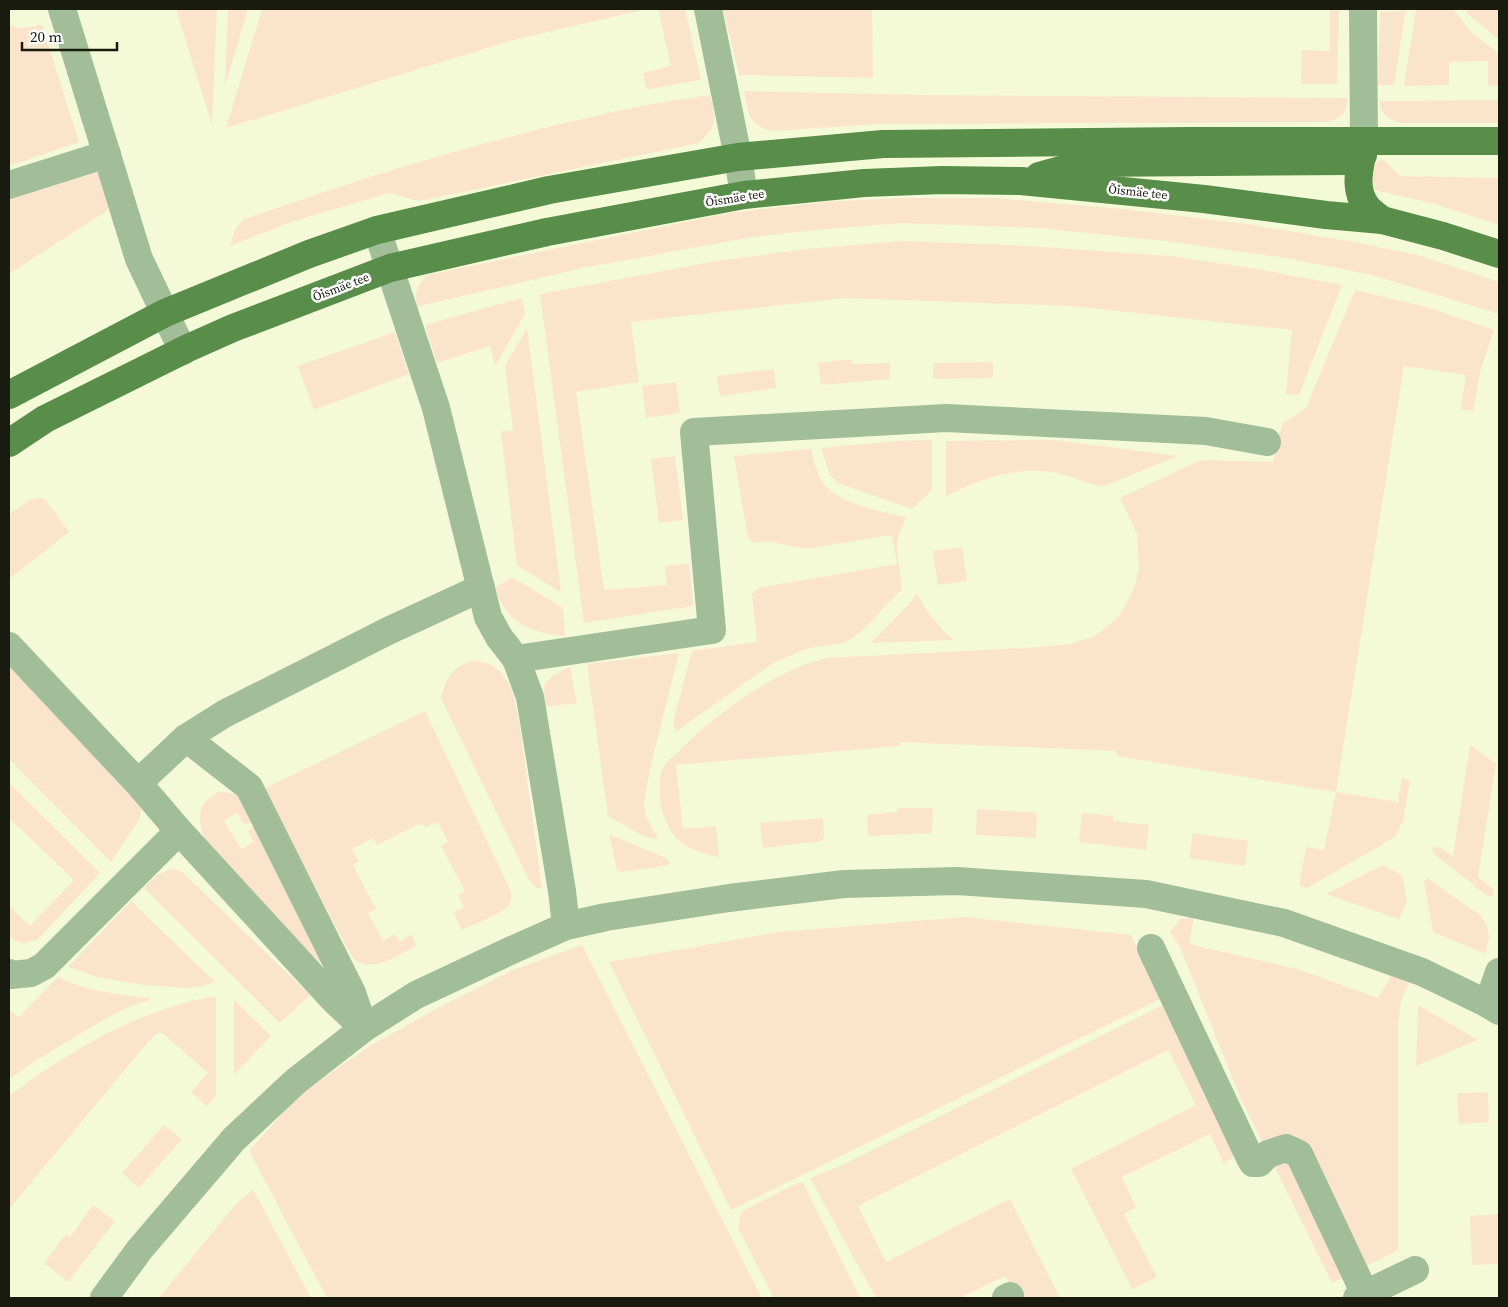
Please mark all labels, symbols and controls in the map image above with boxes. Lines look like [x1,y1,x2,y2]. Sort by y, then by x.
scale bar [22,20,118,52]
text: 20 m [30,26,62,47]
street label: Õismäe tee [1108,181,1168,203]
street label: Õismäe tee [704,185,766,211]
street label: Õismäe tee [310,269,372,305]

